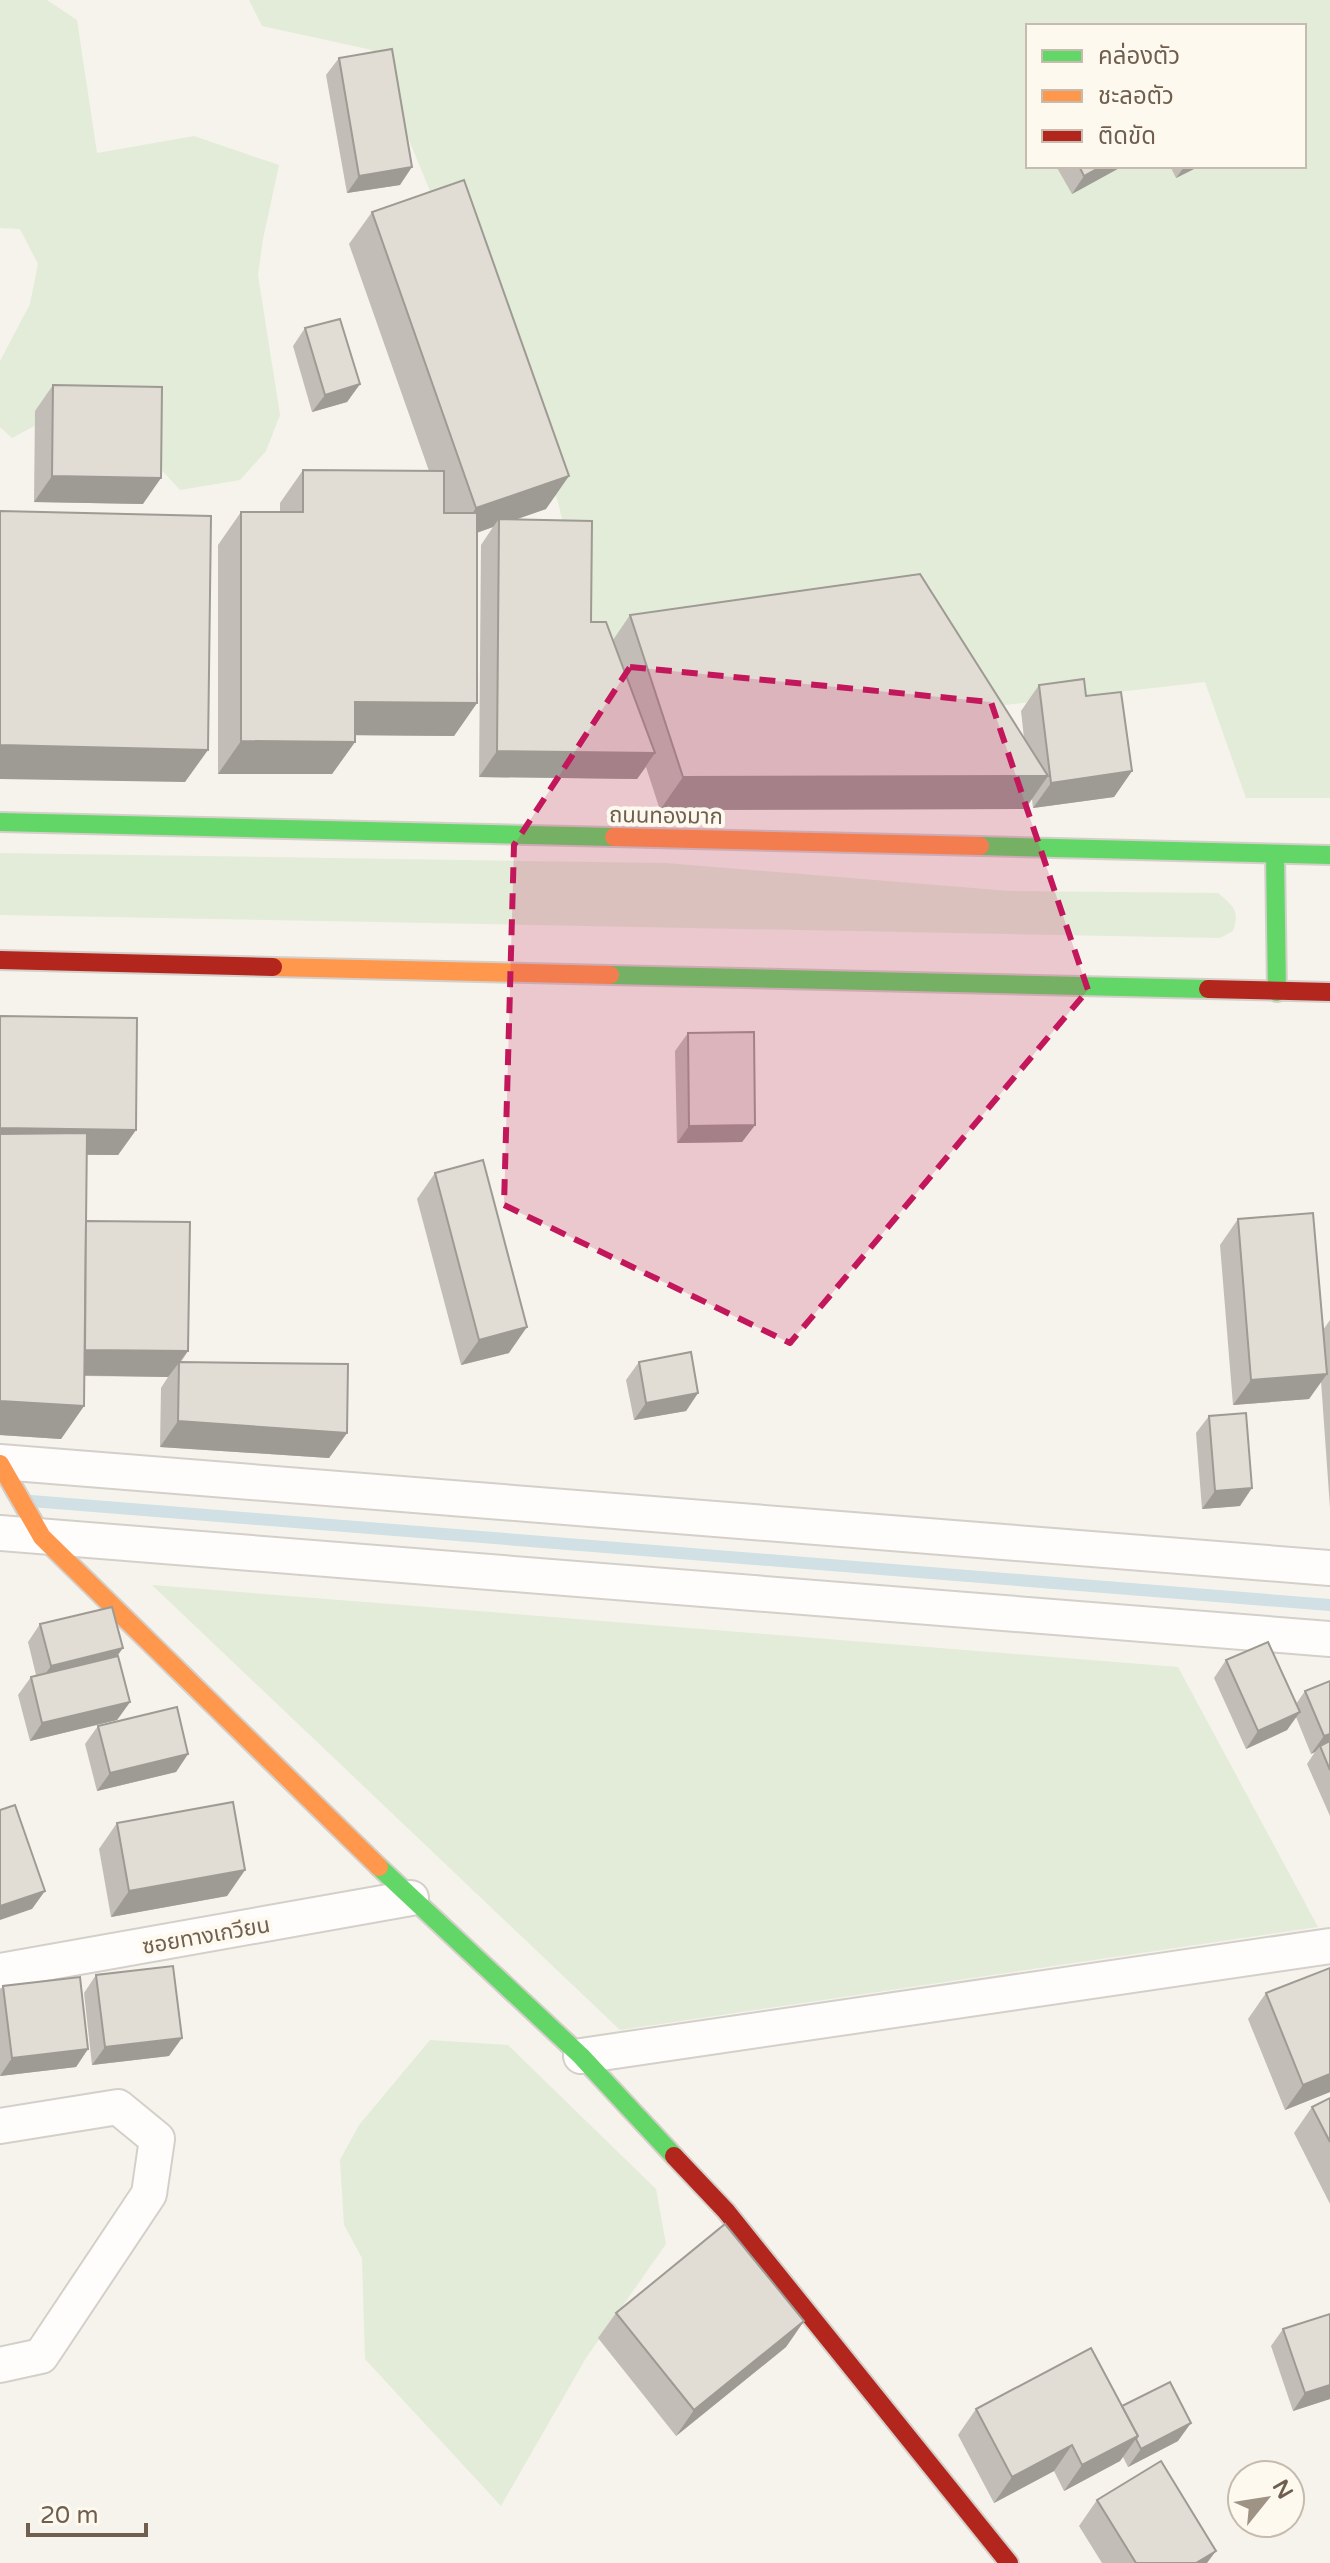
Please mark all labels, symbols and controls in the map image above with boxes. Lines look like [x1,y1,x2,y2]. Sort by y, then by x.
legend [1026,24,1306,168]
text: คล่องตัว [1098,42,1180,71]
text: ชะลอตัว [1098,82,1174,111]
text: ติดขัด [1098,122,1156,151]
street label: ถนนทองมาก [609,802,723,830]
street label: ซอยทางเกวียน [140,1912,272,1960]
north arrow [1226,2459,1306,2539]
text: N [1267,2475,1298,2504]
scale bar [28,2487,146,2537]
text: 20 m [40,2501,98,2530]

